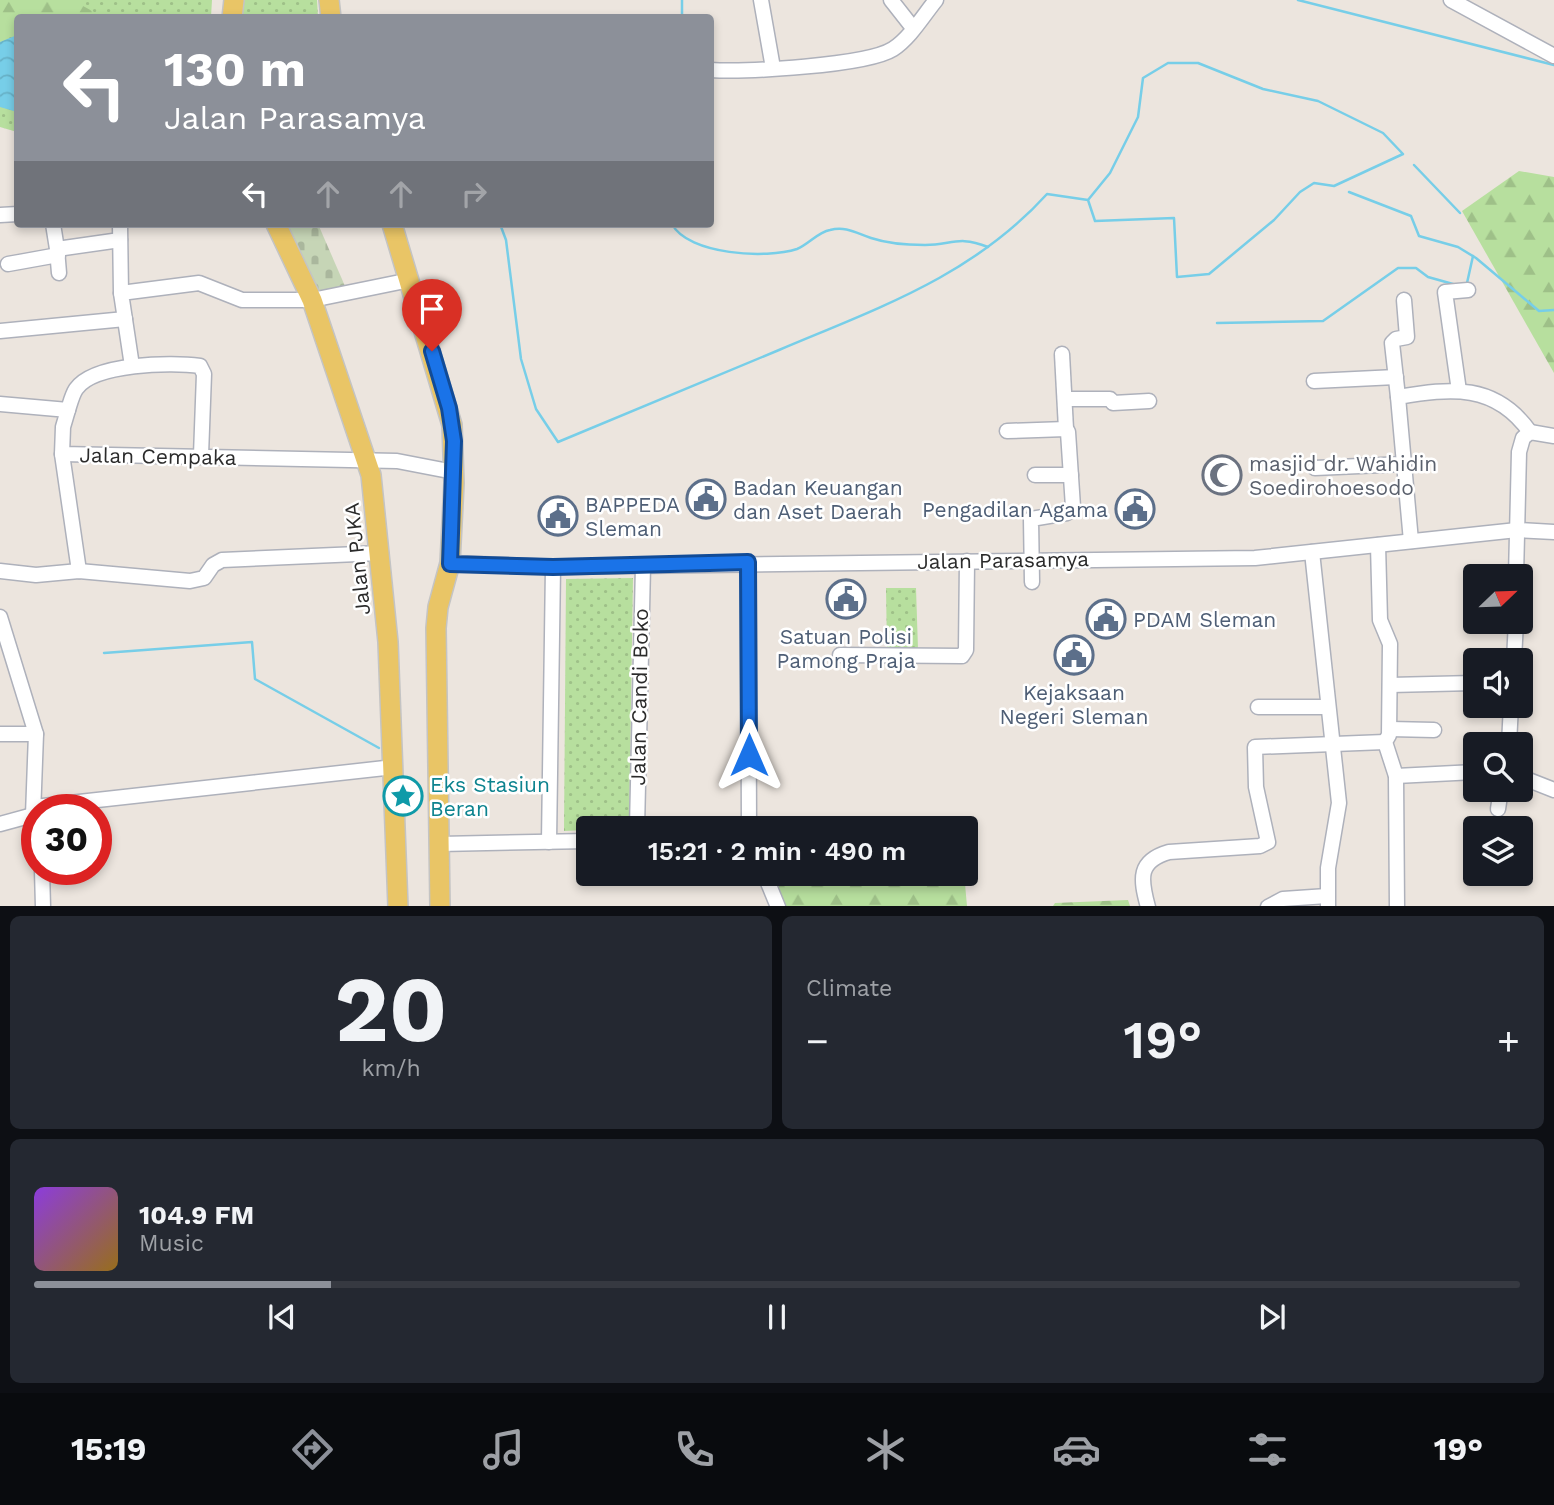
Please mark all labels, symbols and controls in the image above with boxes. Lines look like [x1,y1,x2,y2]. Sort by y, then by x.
text: 130 m [164,40,306,98]
icon: left [49,42,140,133]
text: Jalan Parasamya [164,99,426,137]
icon: left [236,175,274,213]
icon: ahead [309,175,347,213]
icon: ahead [382,175,420,213]
icon: right [455,175,493,213]
pin [402,279,462,351]
icon: arrive [413,290,451,328]
street label: Jalan Cempaka [79,442,237,470]
place label: masjid dr. Wahidin Soedirohoesodo [1249,451,1437,500]
mosque icon: masjid dr. Wahidin Soedirohoesodo [1201,454,1243,496]
place label: Badan Keuangan dan Aset Daerah [733,475,903,524]
public building icon: Badan Keuangan dan Aset Daerah [685,478,727,520]
public building icon: Pengadilan Agama [1114,488,1156,530]
place label: BAPPEDA Sleman [585,492,680,541]
public building icon: BAPPEDA Sleman [537,495,579,537]
place label: Pengadilan Agama [922,497,1108,522]
street label: Jalan PJKA [339,501,375,616]
street label: Jalan Parasamya [917,546,1089,574]
north arrow [1463,564,1533,634]
map controls [1463,564,1533,886]
public building icon: Satuan Polisi Pamong Praja [825,578,867,620]
public building icon: PDAM Sleman [1085,598,1127,640]
place label: PDAM Sleman [1133,607,1276,632]
street label: Jalan Candi Boko [625,608,653,786]
place label: Satuan Polisi Pamong Praja [776,624,916,673]
public building icon: Kejaksaan Negeri Sleman [1053,634,1095,676]
button: sound [1463,648,1533,718]
place label: Kejaksaan Negeri Sleman [1000,680,1148,729]
position arrow [712,718,786,792]
button: search [1463,732,1533,802]
place label: Eks Stasiun Beran [430,772,550,821]
place icon: Eks Stasiun Beran [382,775,424,817]
speed limit sign: 30 [21,794,112,885]
button: layers [1463,816,1533,886]
text: 15:21 · 2 min · 490 m [648,836,906,866]
text: 20 [335,956,447,1063]
text: Climate [806,975,892,1002]
text: 19° [1124,1010,1202,1071]
text: − [806,1019,829,1063]
text: + [1497,1019,1520,1063]
text: km/h [361,1055,421,1082]
text: 104.9 FM [139,1200,254,1230]
text: Music [139,1230,204,1257]
icon: previous [263,1298,301,1336]
icon: pause [758,1298,796,1336]
icon: next [1253,1298,1291,1336]
icon: directions [288,1425,337,1474]
icon: music [479,1425,528,1474]
icon: phone [670,1425,719,1474]
icon: climate [861,1425,910,1474]
icon: car [1052,1425,1101,1474]
icon: filters [1243,1425,1292,1474]
text: 15:19 [71,1430,147,1468]
text: 19° [1434,1430,1483,1468]

